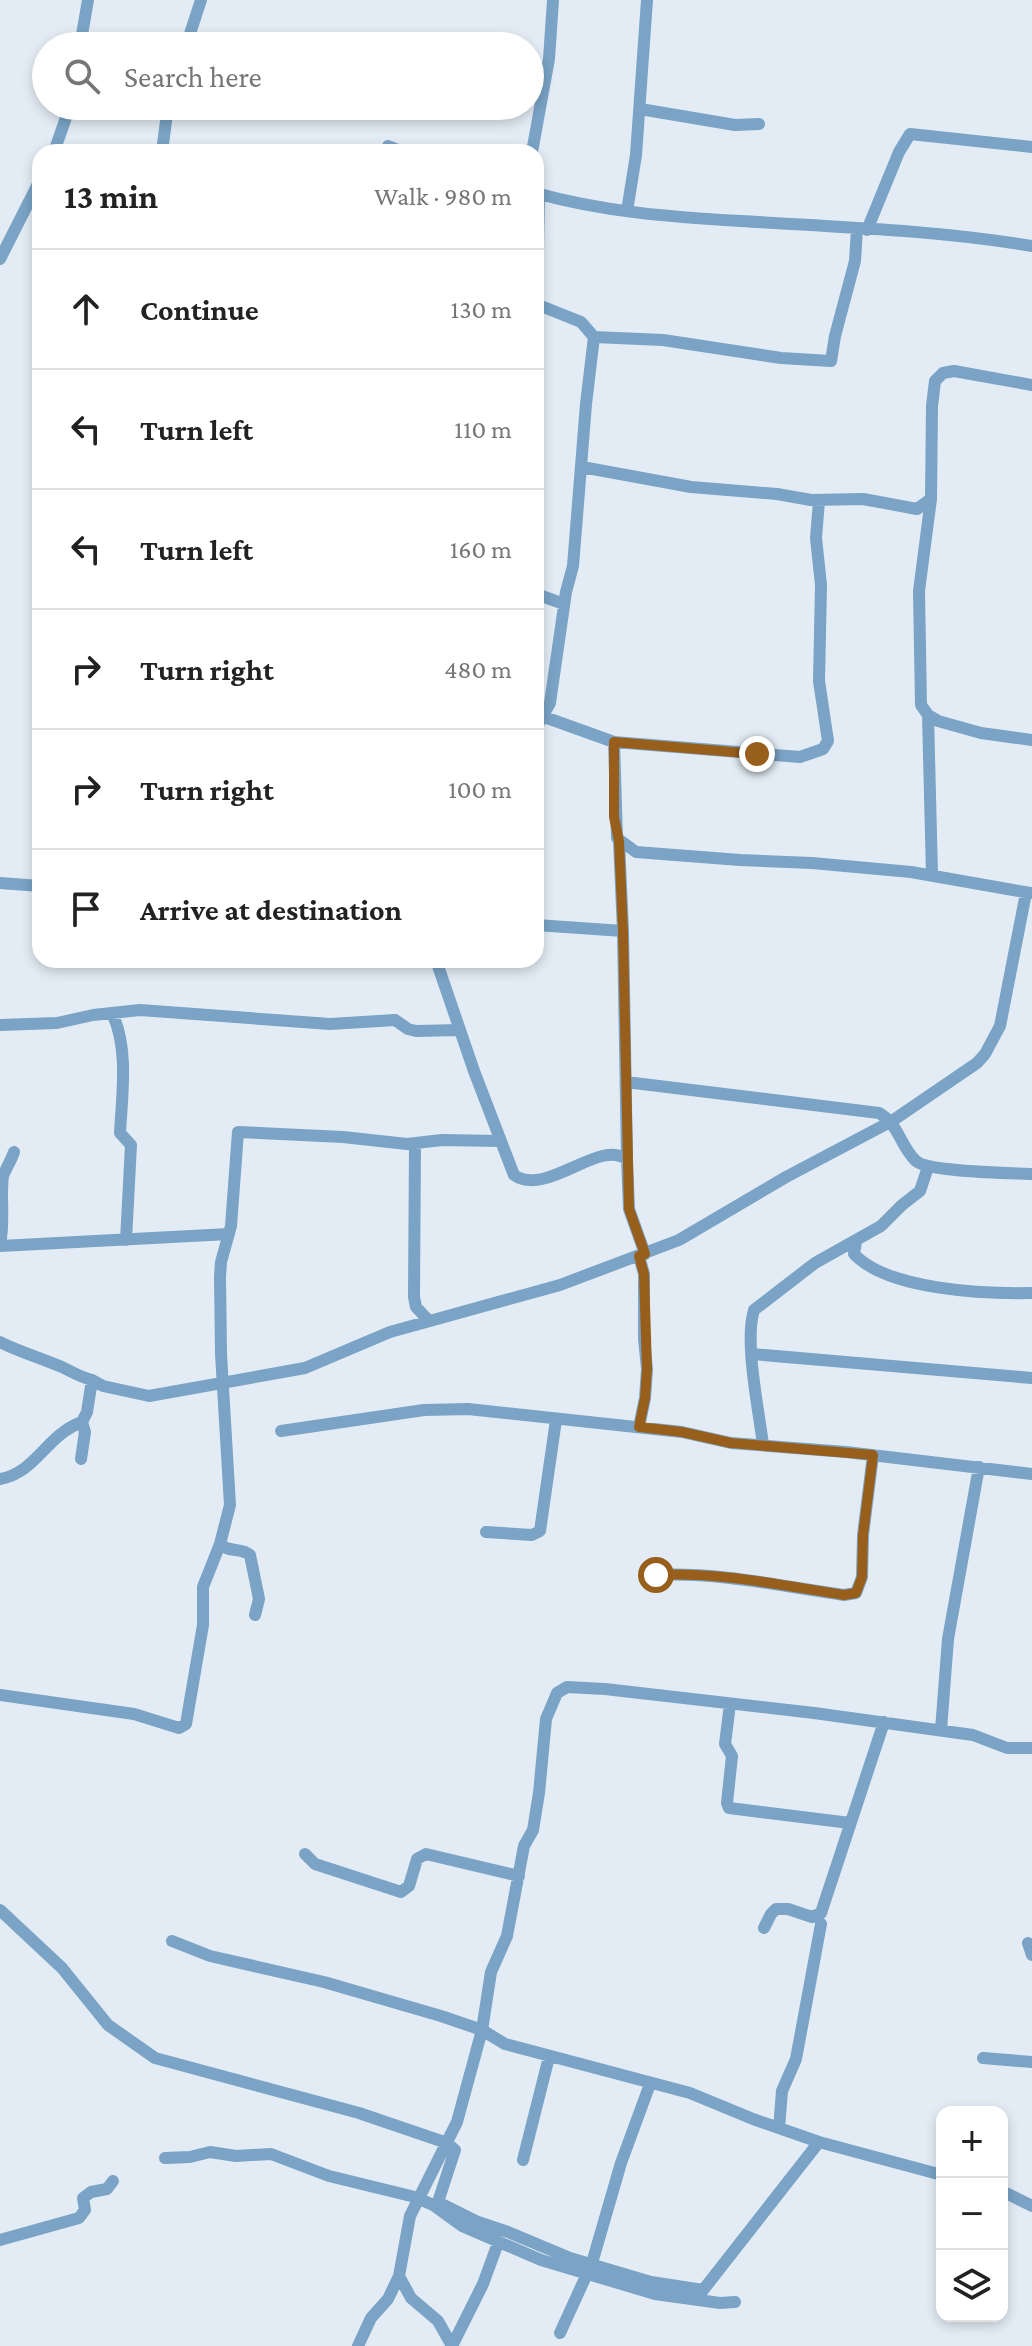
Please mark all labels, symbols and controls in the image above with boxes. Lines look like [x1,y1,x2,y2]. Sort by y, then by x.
search box [32,32,544,120]
icon: search [60,54,104,98]
text: Search here [124,60,262,93]
text: 13 min [64,178,158,215]
text: Walk · 980 m [374,182,512,211]
icon: ahead [64,287,108,331]
text: Continue [140,293,259,326]
text: 130 m [451,295,512,324]
icon: left [64,407,108,451]
text: Turn left [140,413,253,446]
text: 110 m [454,415,512,444]
icon: left [64,527,108,571]
text: Turn left [140,533,253,566]
text: 160 m [450,535,512,564]
icon: right [64,647,108,691]
text: Turn right [140,653,274,686]
text: 480 m [444,655,512,684]
route end [739,736,775,772]
icon: right [64,767,108,811]
text: Turn right [140,773,274,806]
text: 100 m [448,775,512,804]
icon: arrive [64,887,108,931]
text: Arrive at destination [140,893,402,926]
route start [638,1557,674,1593]
map controls [936,2106,1008,2322]
button: + [936,2106,1008,2178]
button: − [936,2178,1008,2250]
button: layers [936,2250,1008,2322]

